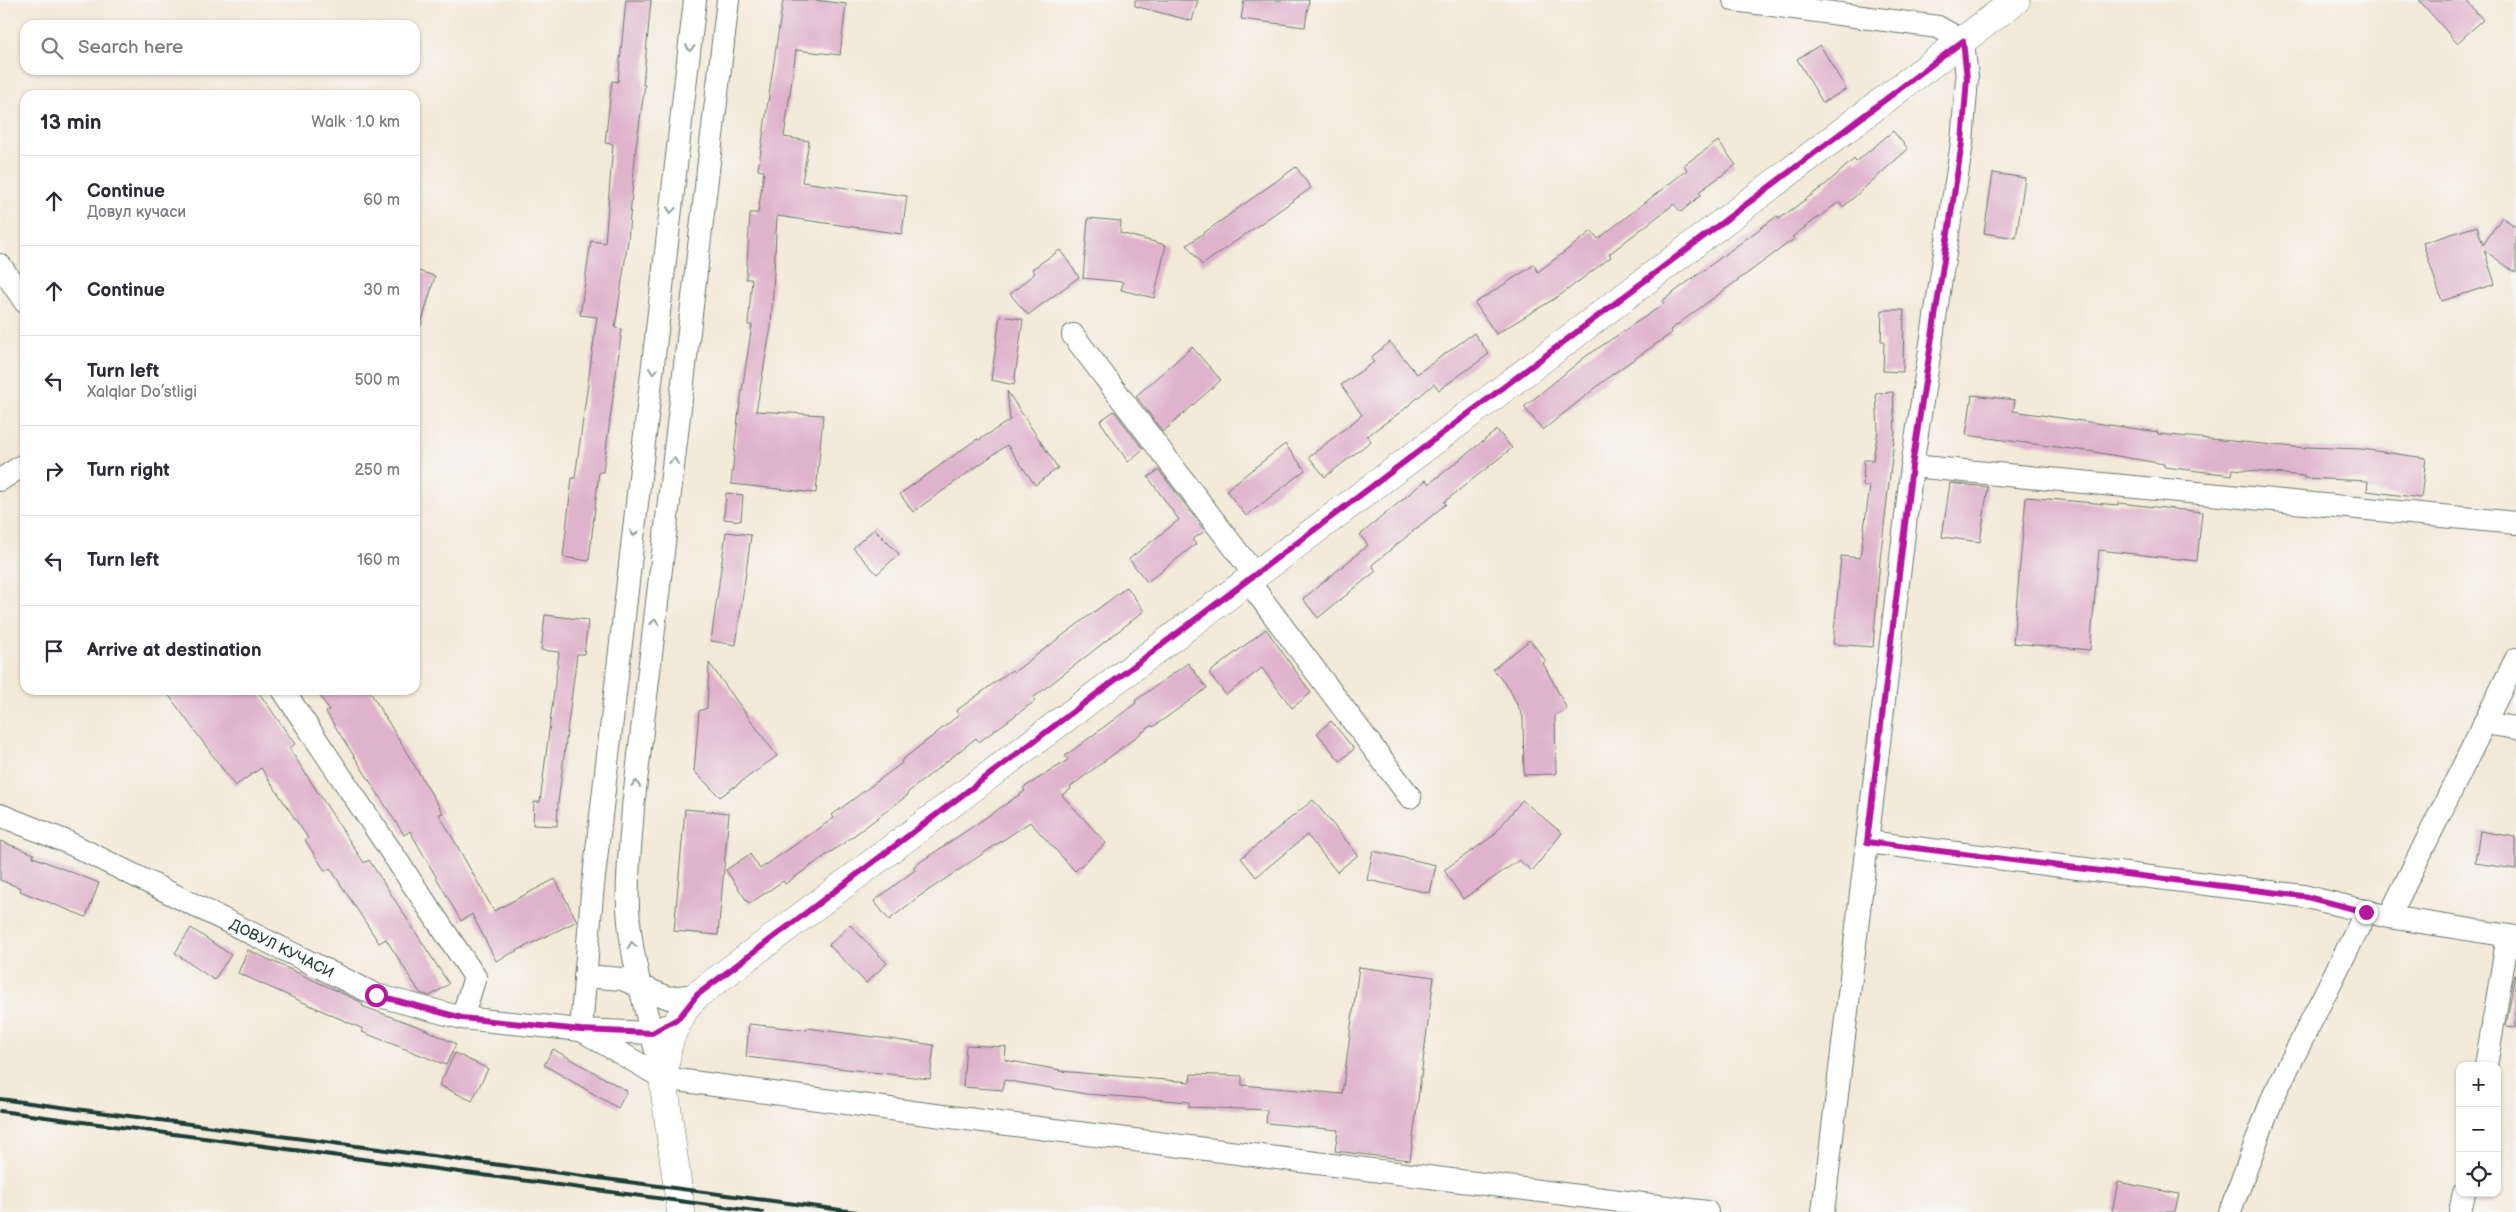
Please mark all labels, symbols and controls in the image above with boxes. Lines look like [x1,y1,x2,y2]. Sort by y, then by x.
search box [20,20,420,75]
icon: search [38,34,66,62]
text: Search here [78,36,183,59]
one-way arrow [685,45,696,53]
text: 13 min [40,110,102,135]
text: Walk · 1.0 km [311,113,400,132]
text: Continue [87,180,165,203]
icon: ahead [40,187,68,215]
text: 60 m [363,191,400,210]
text: Довул кучаси [87,203,186,222]
one-way arrow [666,206,677,214]
icon: ahead [40,277,68,305]
text: Continue [87,279,165,302]
text: 30 m [363,281,400,300]
text: Turn left [87,360,159,383]
icon: left [40,367,68,395]
one-way arrow [648,368,659,376]
text: 500 m [354,371,400,390]
text: Xalqlar Do’stligi [87,383,197,402]
one-way arrow [668,456,679,464]
icon: right [40,457,68,485]
text: Turn right [87,459,170,482]
text: 250 m [354,461,400,480]
one-way arrow [629,529,640,537]
icon: left [40,547,68,575]
text: Turn left [87,549,159,572]
text: 160 m [357,551,400,570]
one-way arrow [649,618,660,626]
icon: arrive [40,637,68,665]
text: Arrive at destination [87,639,262,662]
one-way arrow [630,779,641,787]
route end [2355,901,2378,924]
street label: ДОВУЛ КУЧАСИ [227,915,337,982]
one-way arrow [628,941,638,950]
route start [365,984,388,1007]
map controls [2456,1062,2501,1197]
button: + [2456,1062,2501,1107]
button: − [2456,1107,2501,1152]
button: locate [2456,1152,2501,1197]

